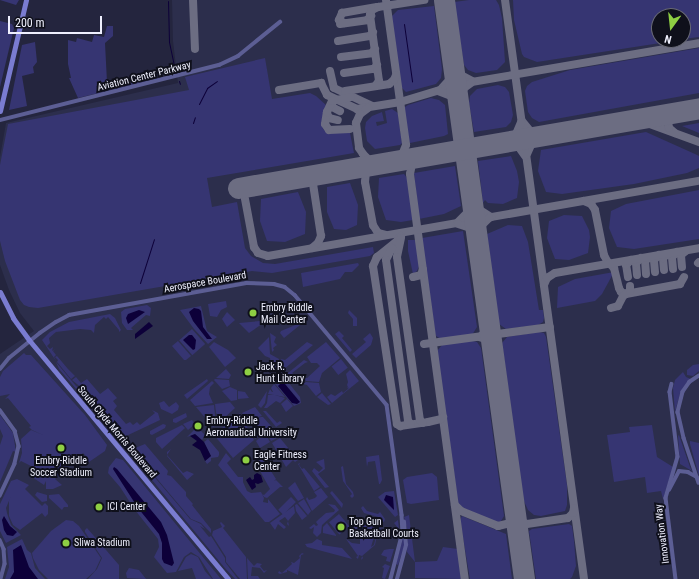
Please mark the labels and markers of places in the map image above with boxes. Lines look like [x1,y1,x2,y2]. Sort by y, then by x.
place label: Embry Riddle Mail Center [261,301,313,324]
marker: Embry Riddle Mail Center [248,308,258,318]
place label: Jack R. Hunt Library [256,360,304,384]
marker: Jack R. Hunt Library [243,367,253,377]
place label: Embry-Riddle Aeronautical University [206,414,297,438]
marker: Embry-Riddle Aeronautical University [193,421,203,431]
marker: Embry-Riddle Soccer Stadium [56,443,66,453]
place label: Eagle Fitness Center [254,448,307,472]
place label: Embry-Riddle Soccer Stadium [30,454,92,478]
marker: Eagle Fitness Center [241,455,251,465]
place label: ICI Center [107,501,146,513]
marker: ICI Center [94,502,104,512]
place label: Top Gun Basketball Courts [349,515,419,538]
marker: Top Gun Basketball Courts [336,522,346,532]
place label: Sliwa Stadium [74,537,130,549]
marker: Sliwa Stadium [61,538,71,548]

